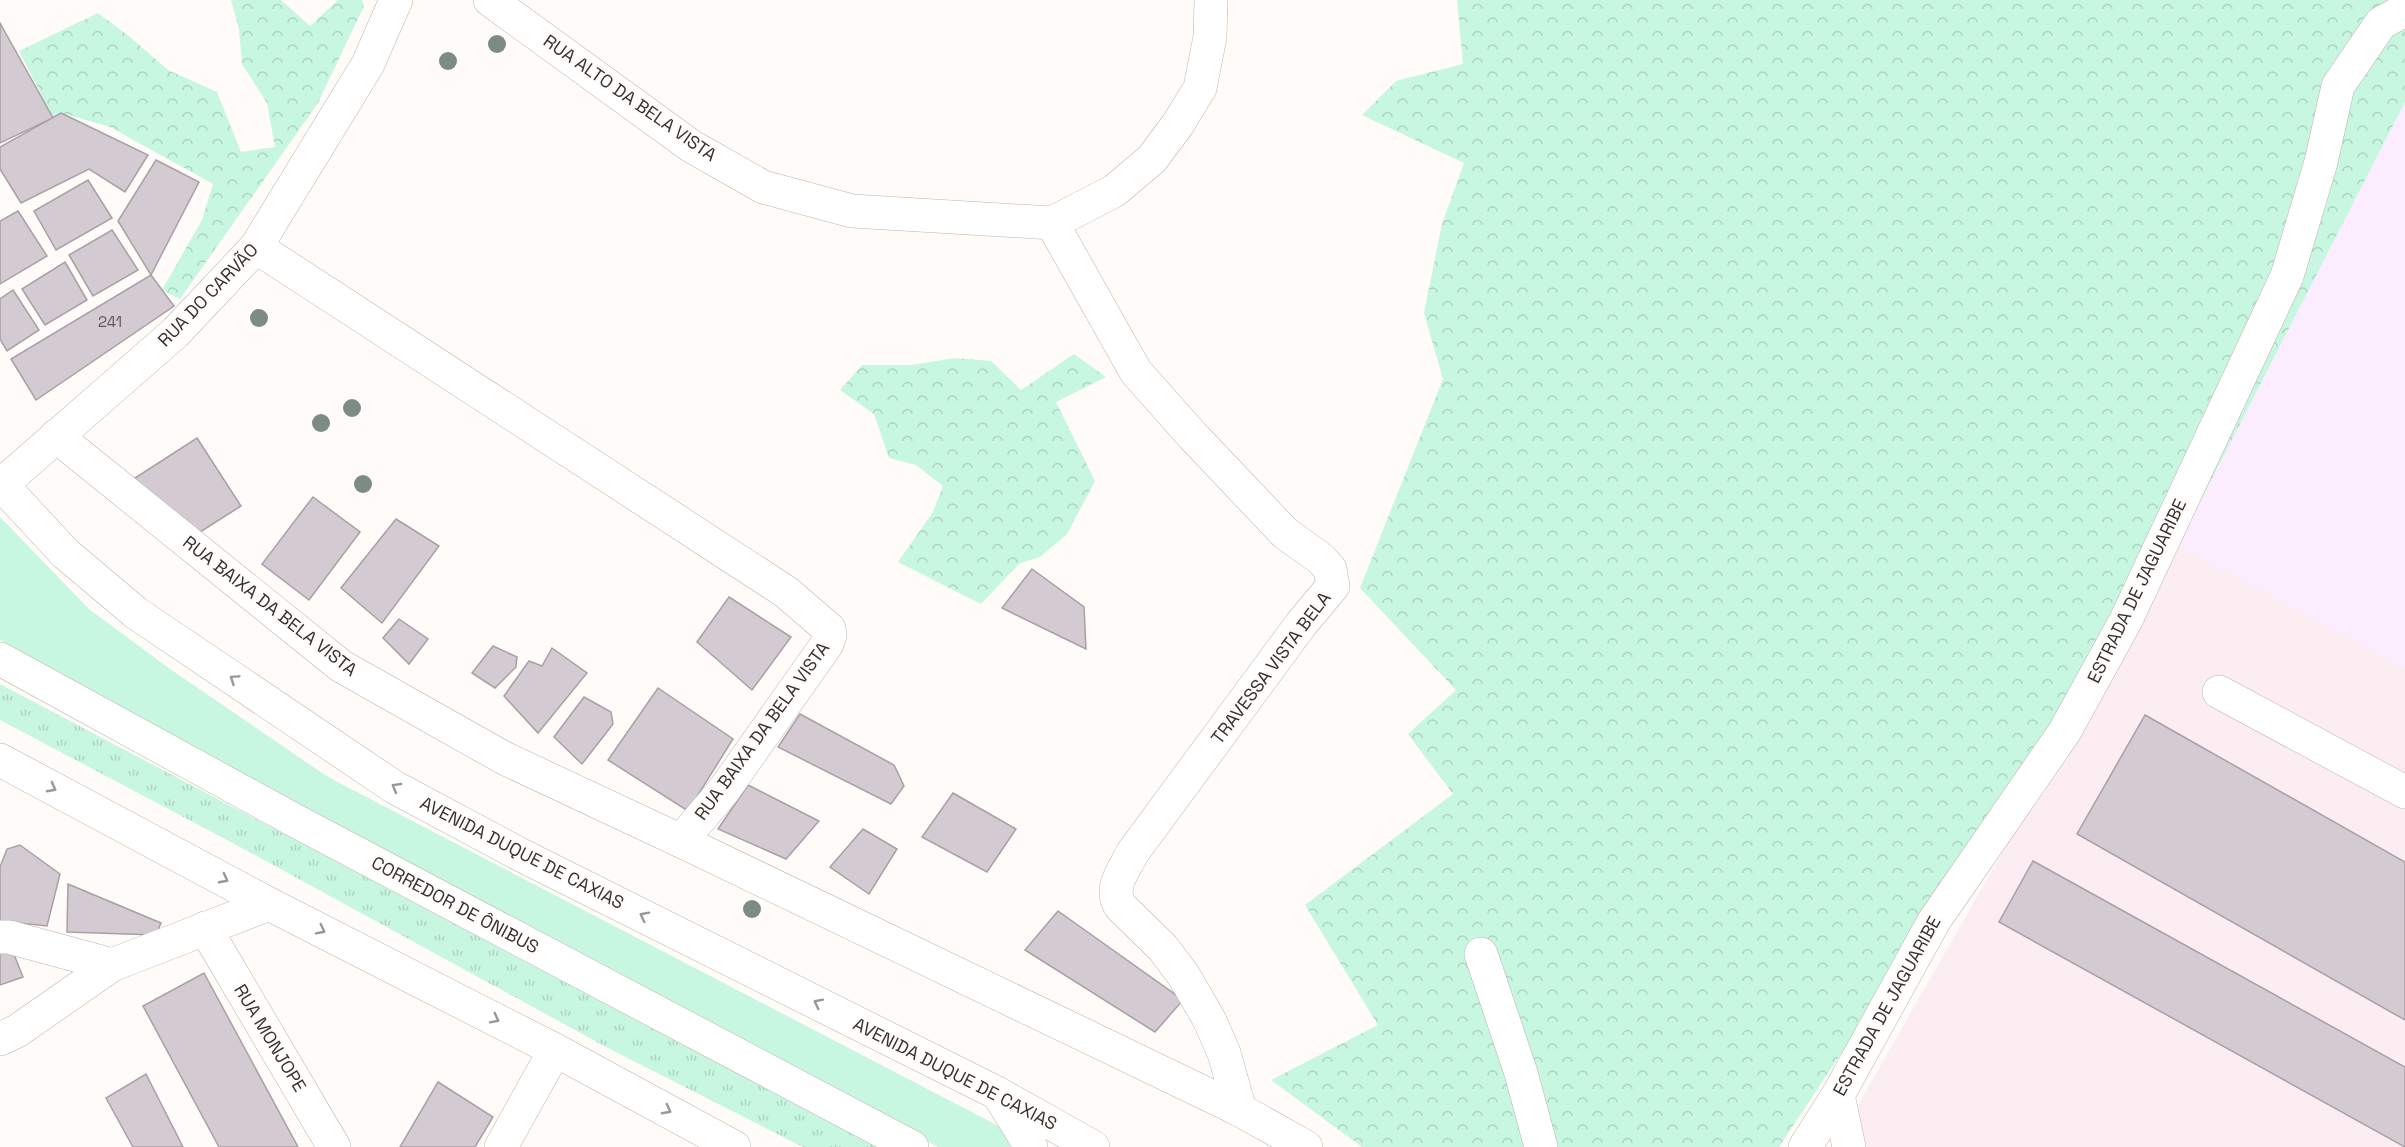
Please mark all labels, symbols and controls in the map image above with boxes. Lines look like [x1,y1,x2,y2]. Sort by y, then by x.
street label: RUA ALTO DA BELA VISTA [539,29,721,166]
street label: RUA DO CARVÃO [153,238,263,351]
house number: 241 [98,312,122,331]
street label: ESTRADA DE JAGUARIBE [2082,495,2191,687]
street label: RUA BAIXA DA BELA VISTA [179,530,362,681]
street label: TRAVESSA VISTA BELA [1206,587,1336,749]
street label: RUA BAIXA DA BELA VISTA [689,637,834,824]
one-way arrow [230,675,241,686]
one-way arrow [45,781,56,792]
one-way arrow [392,783,402,795]
street label: AVENIDA DUQUE DE CAXIAS [416,791,628,914]
street label: CORREDOR DE ÔNIBUS [368,851,543,958]
one-way arrow [217,872,228,884]
one-way arrow [640,912,650,923]
street label: ESTRADA DE JAGUARIBE [1828,912,1946,1100]
one-way arrow [315,923,326,935]
street label: RUA MONJOPE [229,980,312,1096]
one-way arrow [814,999,825,1011]
one-way arrow [488,1012,499,1023]
street label: AVENIDA DUQUE DE CAXIAS [849,1012,1061,1135]
one-way arrow [661,1103,671,1114]

